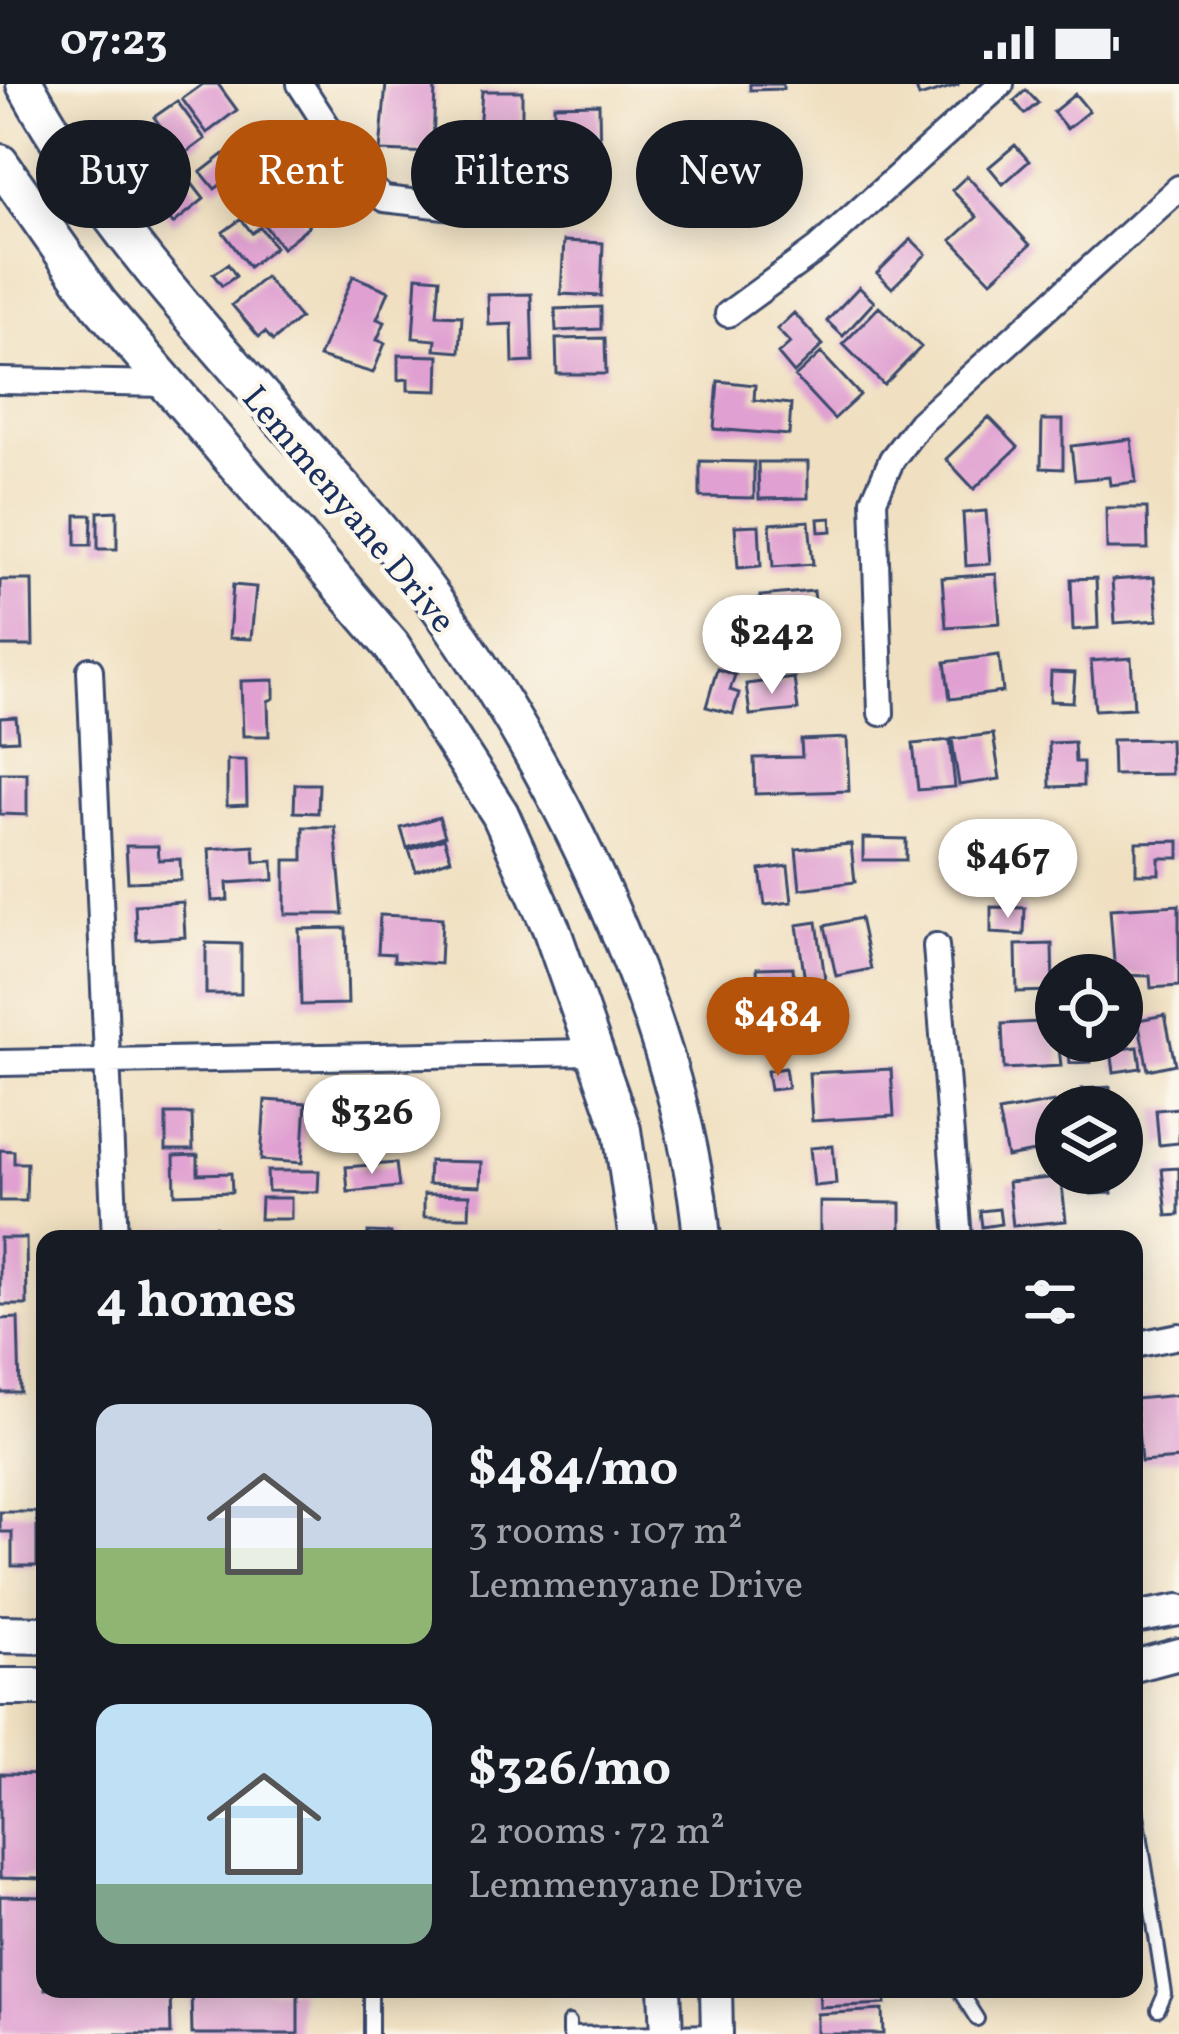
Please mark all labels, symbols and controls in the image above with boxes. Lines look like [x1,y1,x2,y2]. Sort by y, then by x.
text: 07:23 [60,11,168,74]
chip: Buy [36,120,191,228]
chip: Rent [215,120,387,228]
chip: Filters [411,120,612,228]
chip: New [636,120,803,228]
street label: Lemmenyane Drive [228,376,465,645]
pin: $242 [701,595,843,697]
text: $242 [729,607,815,661]
pin: $467 [937,819,1079,921]
text: $467 [965,831,1051,885]
map controls [1035,954,1143,1194]
button: locate [1035,954,1143,1062]
pin: $484 [707,977,849,1079]
text: $484 [734,989,822,1043]
pin: $326 [301,1075,443,1177]
button: layers [1035,1086,1143,1194]
text: $326 [330,1087,414,1141]
text: 4 homes [96,1267,297,1338]
icon: filters [1017,1269,1083,1335]
text: $484/mo [468,1435,679,1506]
icon: home [192,1452,336,1596]
text: 3 rooms · 107 m² [468,1506,742,1560]
text: Lemmenyane Drive [468,1560,803,1614]
text: $326/mo [468,1735,671,1806]
icon: home [192,1752,336,1896]
text: 2 rooms · 72 m² [468,1806,725,1860]
text: Lemmenyane Drive [468,1860,803,1914]

